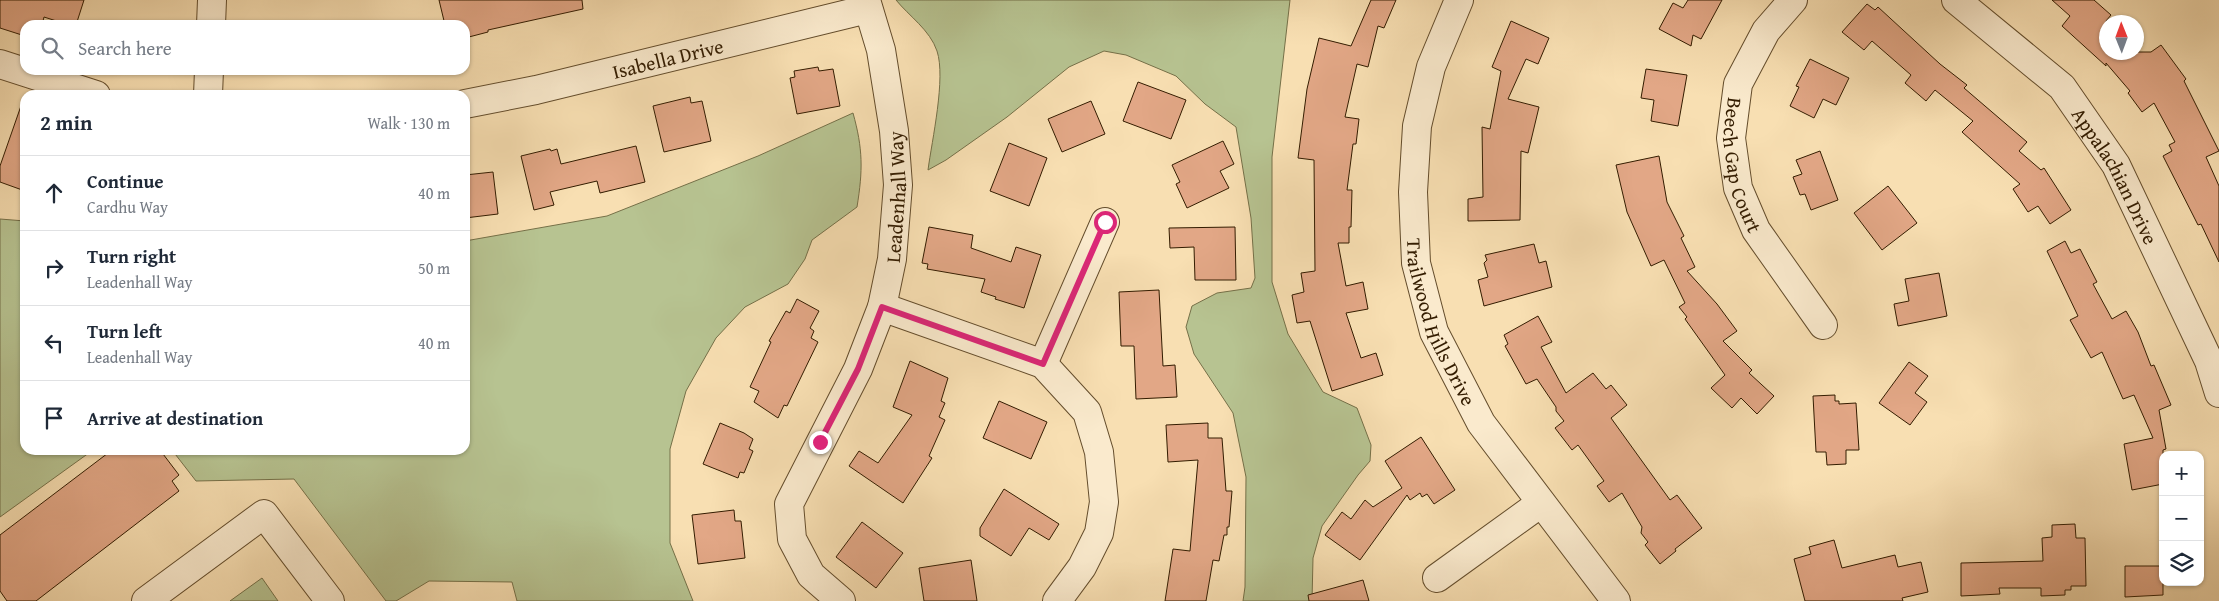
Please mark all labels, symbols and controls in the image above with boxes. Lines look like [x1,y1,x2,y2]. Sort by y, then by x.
north arrow [2099,15,2144,60]
search box [20,20,470,75]
street label: Isabella Drive [609,30,726,85]
icon: search [38,34,66,62]
text: Search here [78,34,172,62]
street label: Beech Gap Court [1716,96,1770,237]
street label: Appalachian Drive [2065,101,2166,249]
text: 2 min [40,107,92,138]
text: Walk · 130 m [367,111,450,135]
street label: Leadenhall Way [877,130,913,264]
text: Continue [87,167,164,195]
icon: ahead [40,179,68,207]
text: 40 m [418,181,450,205]
text: Cardhu Way [87,195,168,219]
route start [1094,211,1117,234]
street label: Trailwood Hills Drive [1400,238,1484,410]
text: Turn right [87,242,176,270]
icon: right [40,254,68,282]
text: 50 m [418,256,450,280]
text: Leadenhall Way [87,270,192,294]
text: Turn left [87,317,162,345]
icon: left [40,329,68,357]
text: 40 m [418,331,450,355]
text: Leadenhall Way [87,345,192,369]
icon: arrive [40,404,68,432]
text: Arrive at destination [87,404,263,432]
route end [809,431,832,454]
map controls [2159,451,2204,586]
button: + [2159,451,2204,496]
button: − [2159,496,2204,541]
button: layers [2159,541,2204,586]

